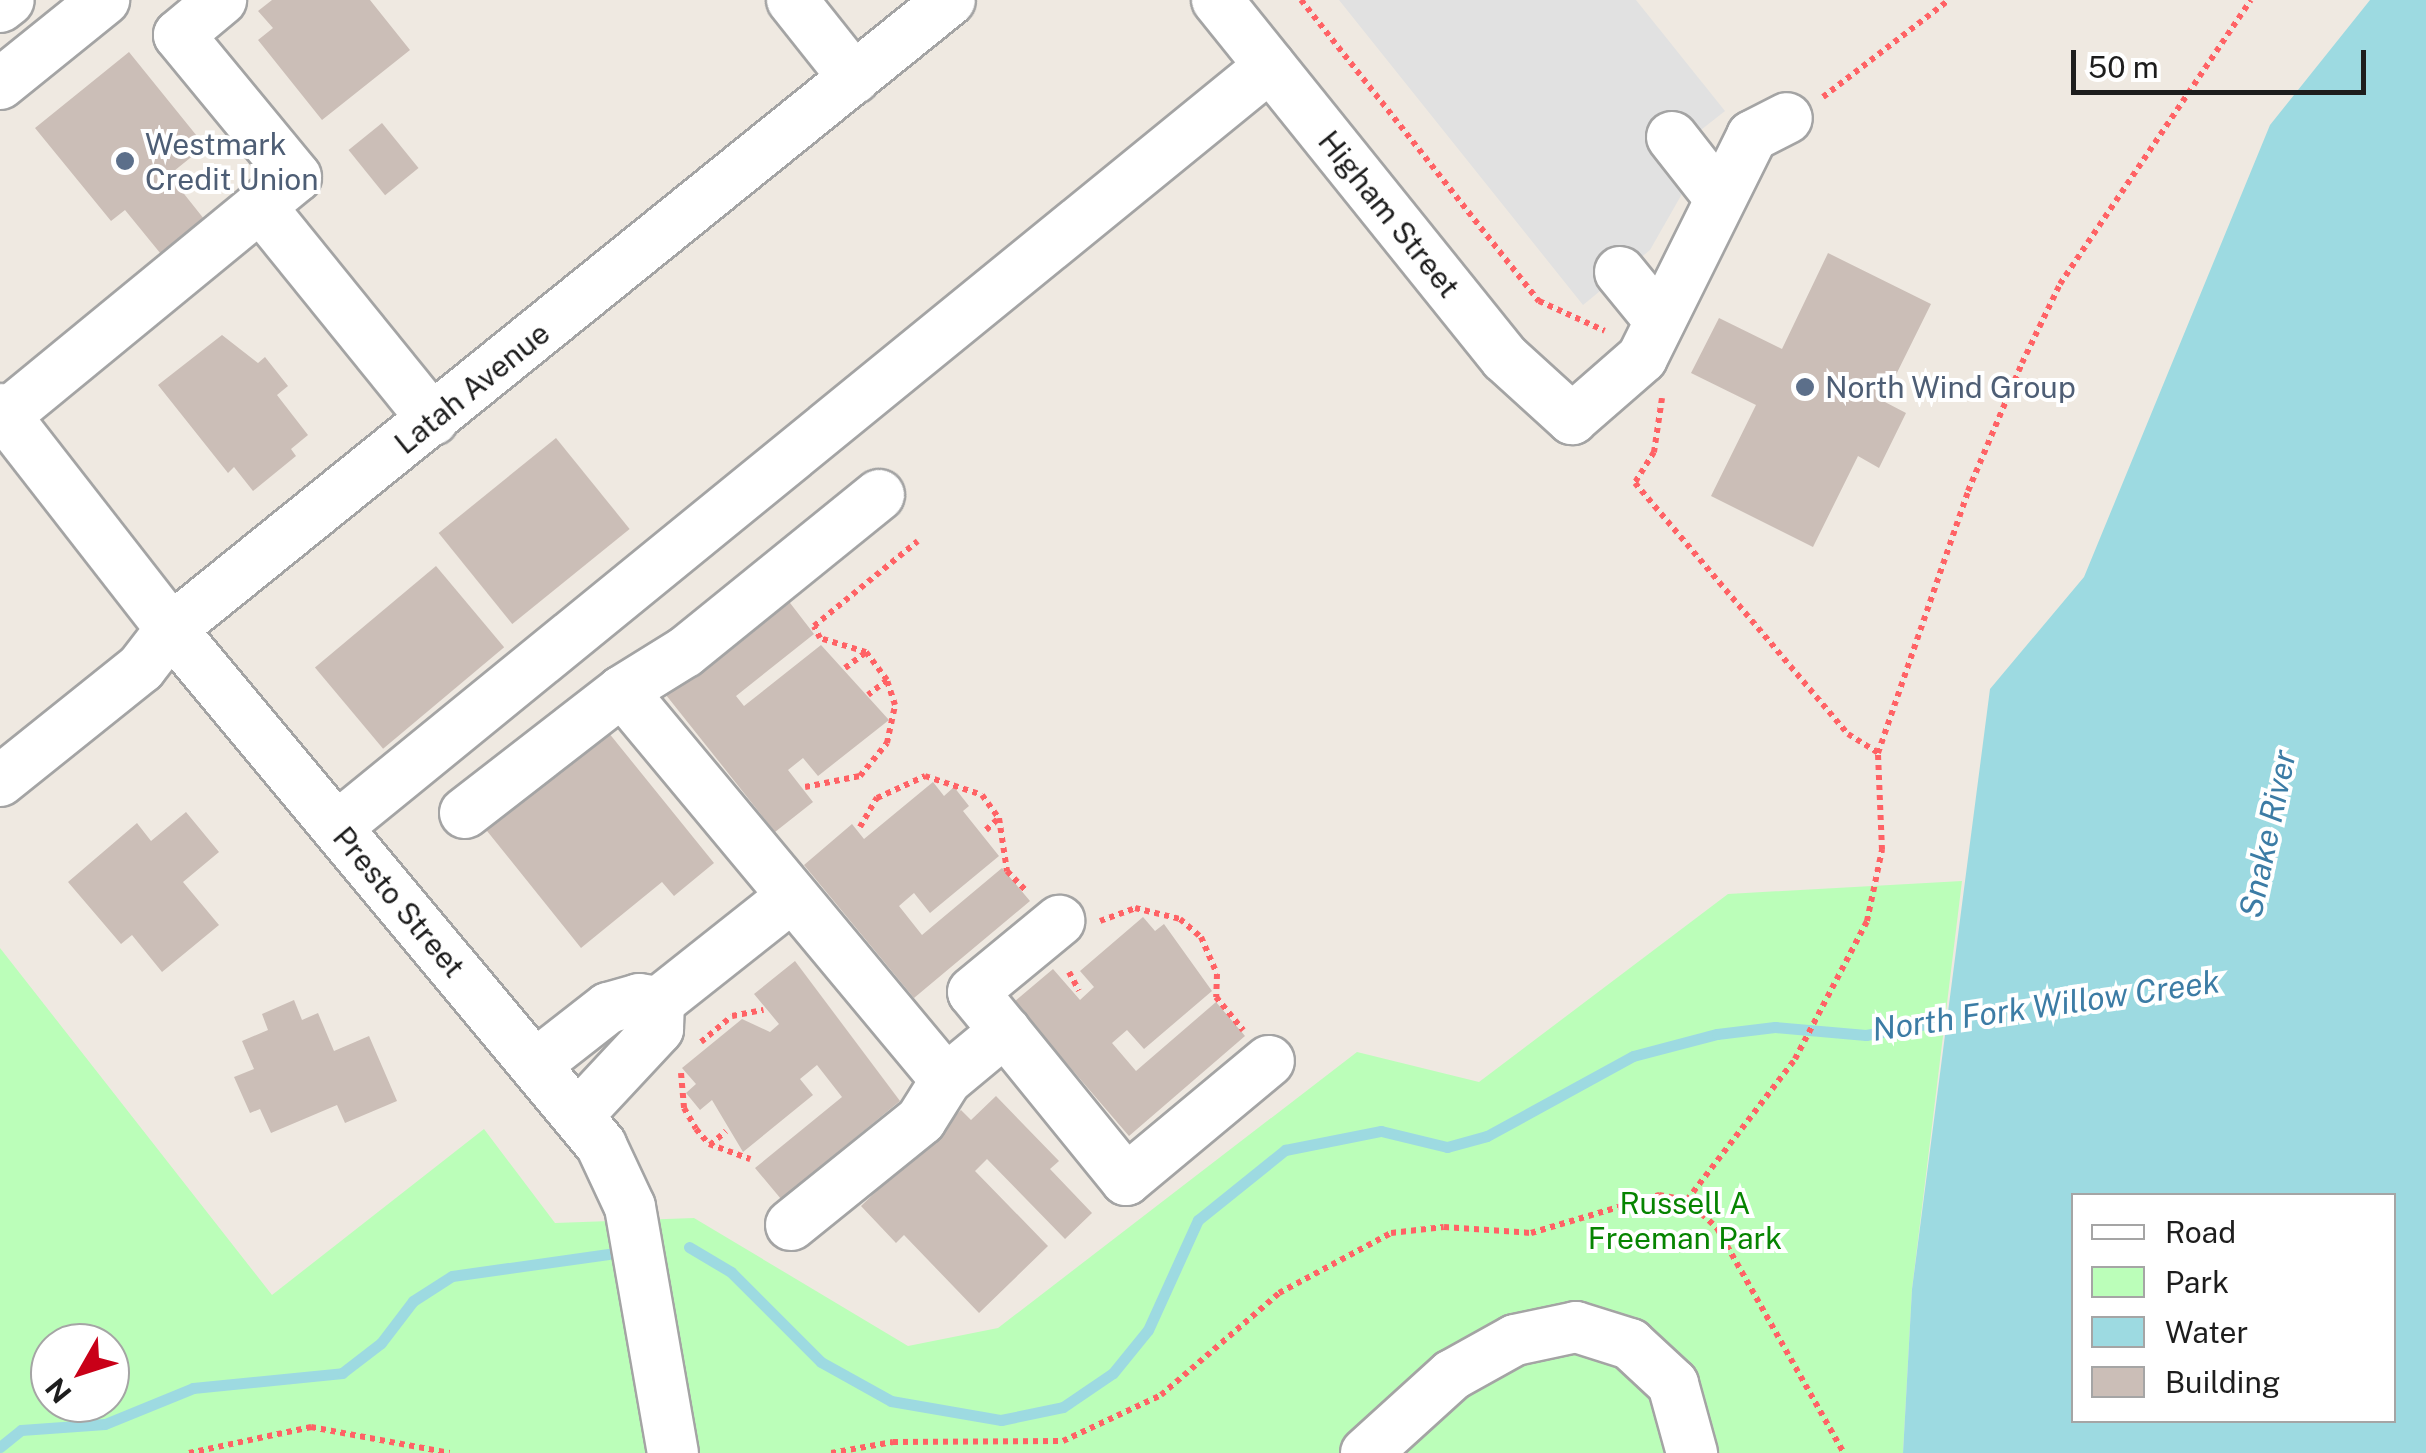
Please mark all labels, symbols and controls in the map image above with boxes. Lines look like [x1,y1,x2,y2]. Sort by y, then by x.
scale bar [2076,30,2371,92]
text: 50 m [2088,49,2159,85]
street label: Higham Street [1311,124,1467,304]
place label: Westmark Credit Union [145,126,319,196]
marker: Westmark Credit Union [114,150,136,172]
street label: Latah Avenue [387,315,557,461]
place label: North Wind Group [1825,369,2077,405]
marker: North Wind Group [1794,376,1816,398]
water label: Snake River [2231,747,2305,921]
street label: Presto Street [326,819,472,985]
water label: North Fork Willow Creek [1869,963,2223,1049]
park label: Russell A Freeman Park [1588,1185,1782,1256]
legend [2071,1193,2396,1423]
text: Road [2165,1214,2236,1250]
text: Park [2165,1264,2229,1300]
text: Water [2165,1314,2248,1350]
north arrow [30,1323,130,1423]
text: Building [2165,1364,2280,1400]
text: N [38,1372,78,1410]

